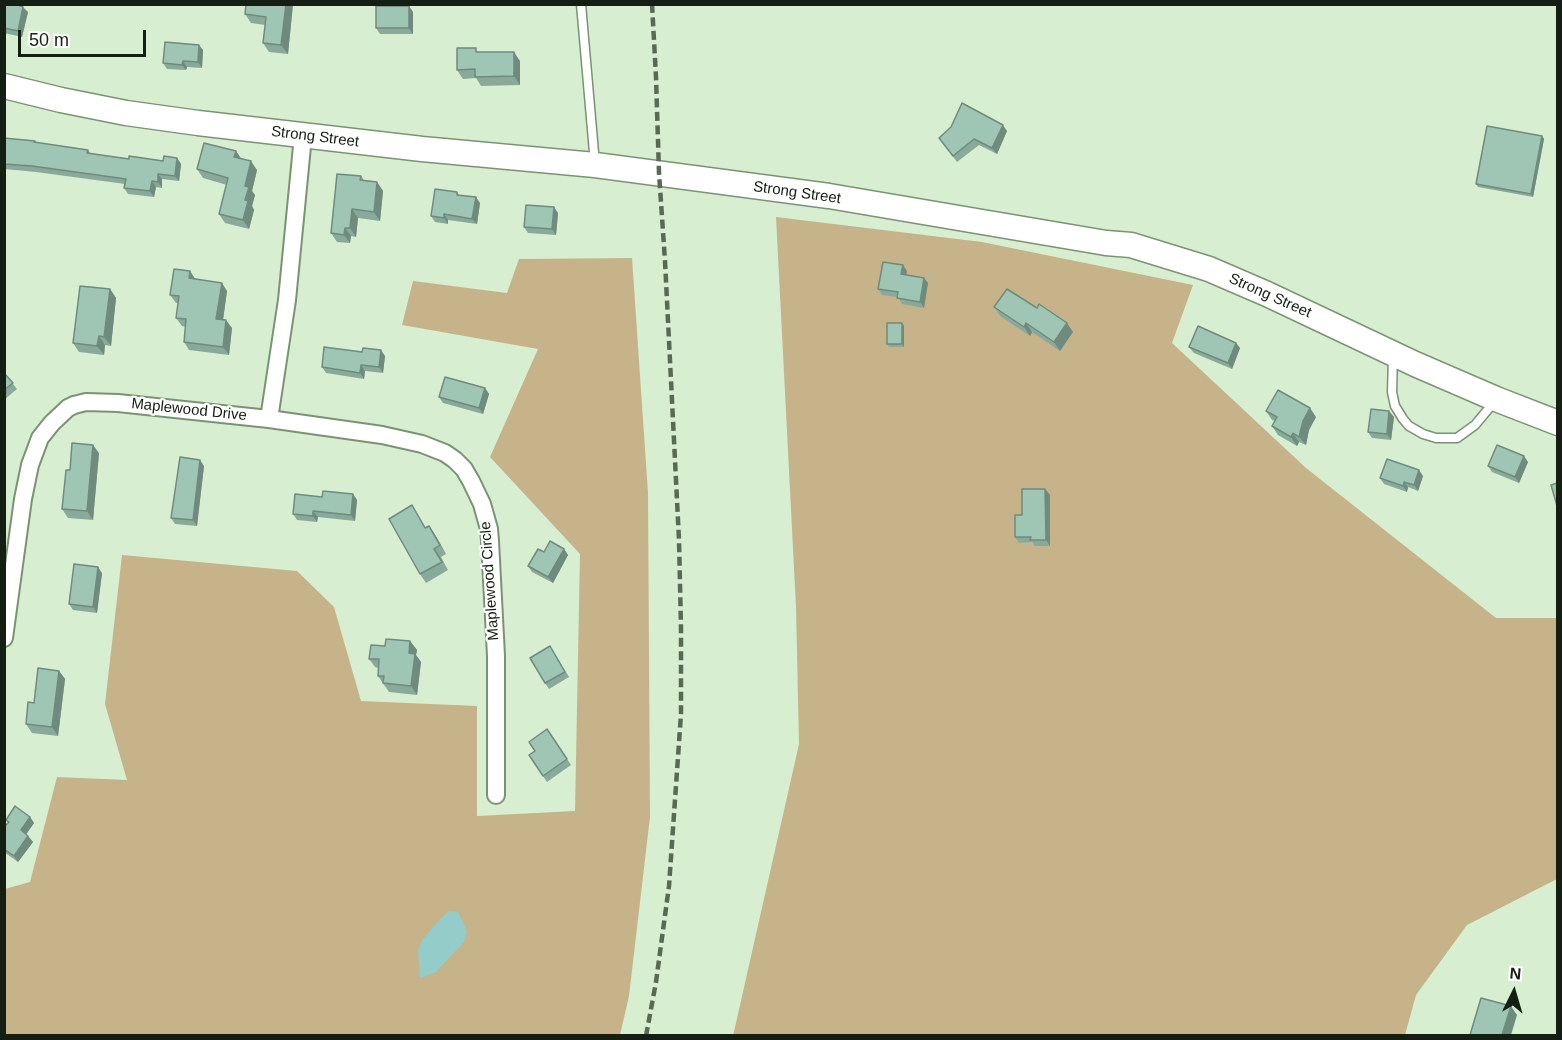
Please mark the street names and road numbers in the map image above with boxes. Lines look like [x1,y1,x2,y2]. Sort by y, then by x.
street label: Strong Street [270,123,360,151]
street label: Strong Street [752,178,842,208]
street label: Strong Street [1226,270,1314,322]
street label: Maplewood Drive [130,395,248,425]
street label: Maplewood Circle [477,521,503,641]

